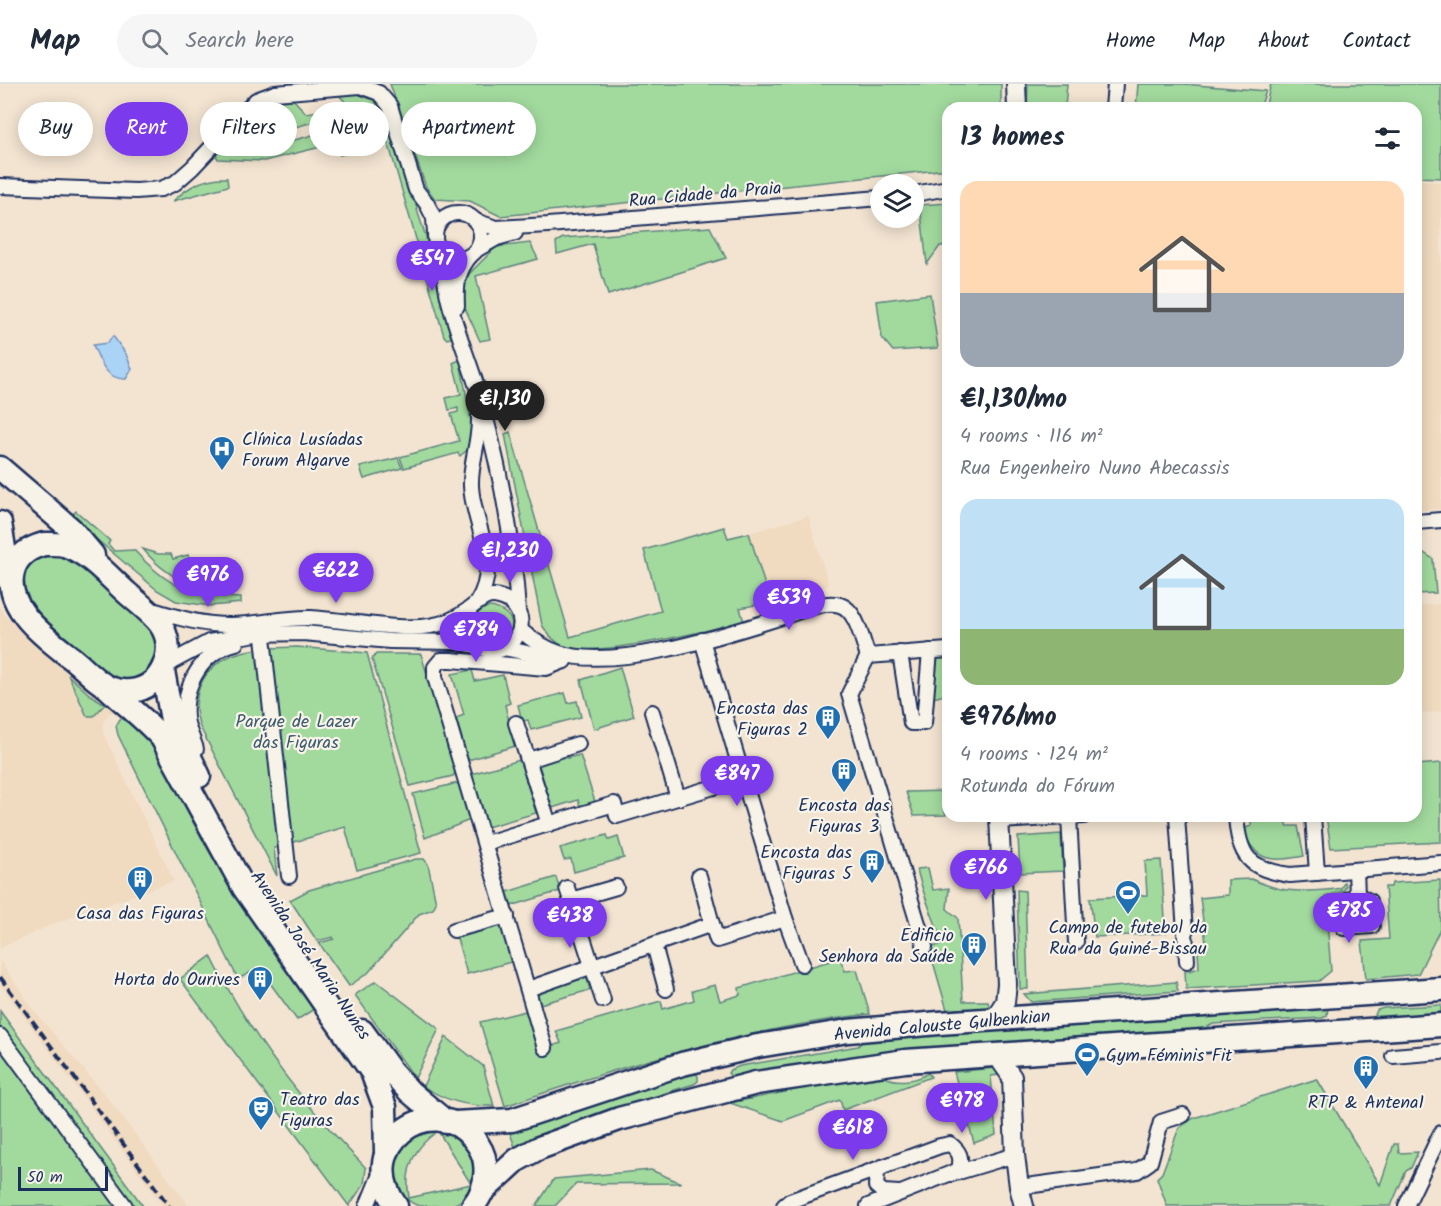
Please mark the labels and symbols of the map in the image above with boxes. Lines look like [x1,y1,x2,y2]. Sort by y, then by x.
street label: Rua Cidade da Praia [628,174,783,217]
pin: €547 [396,241,468,292]
pin: €1,130 [456,381,554,432]
place label: Clínica Lusíadas Forum Algarve [242,426,363,476]
hospital icon: Clínica Lusíadas Forum Algarve [207,434,237,472]
pin: €1,230 [461,533,559,584]
pin: €622 [300,553,372,604]
pin: €976 [172,557,244,608]
pin: €539 [753,580,825,631]
pin: €784 [440,612,512,663]
place label: Encosta das Figuras 2 [716,695,808,745]
building icon: Encosta das Figuras 2 [813,703,843,741]
park label: Parque de Lazer das Figuras [235,708,358,758]
pin: €847 [701,756,773,807]
building icon: Encosta das Figuras 3 [829,756,859,794]
place label: Encosta das Figuras 3 [798,792,890,842]
place label: Encosta das Figuras 5 [760,839,853,889]
building icon: Encosta das Figuras 5 [857,847,887,885]
pin: €766 [950,850,1022,901]
building icon: Casa das Figuras [125,864,155,902]
street label: Avenida José Maria Nunes [242,865,378,1047]
sports icon: Campo de futebol da Rua da Guiné-Bissau [1113,878,1143,916]
pin: €785 [1313,893,1385,944]
pin: €438 [534,898,606,949]
place label: Casa das Figuras [76,900,204,929]
place label: Campo de futebol da Rua da Guiné-Bissau [1049,914,1207,964]
place label: Edificio Senhora da Saúde [819,922,954,972]
building icon: Edificio Senhora da Saúde [959,930,989,968]
building icon: Horta do Ourives [245,964,275,1002]
place label: Horta do Ourives [114,966,240,995]
street label: Avenida Calouste Gulbenkian [833,1003,1052,1050]
sports icon: Gym Féminis Fit [1072,1040,1102,1078]
place label: Gym Féminis Fit [1106,1042,1233,1071]
building icon: RTP & Antena1 [1351,1053,1381,1091]
pin: €978 [926,1083,998,1134]
place label: Teatro das Figuras [280,1086,360,1136]
place label: RTP & Antena1 [1308,1089,1424,1118]
theatre icon: Teatro das Figuras [246,1094,276,1132]
pin: €618 [817,1110,889,1161]
scale bar [18,1164,108,1192]

